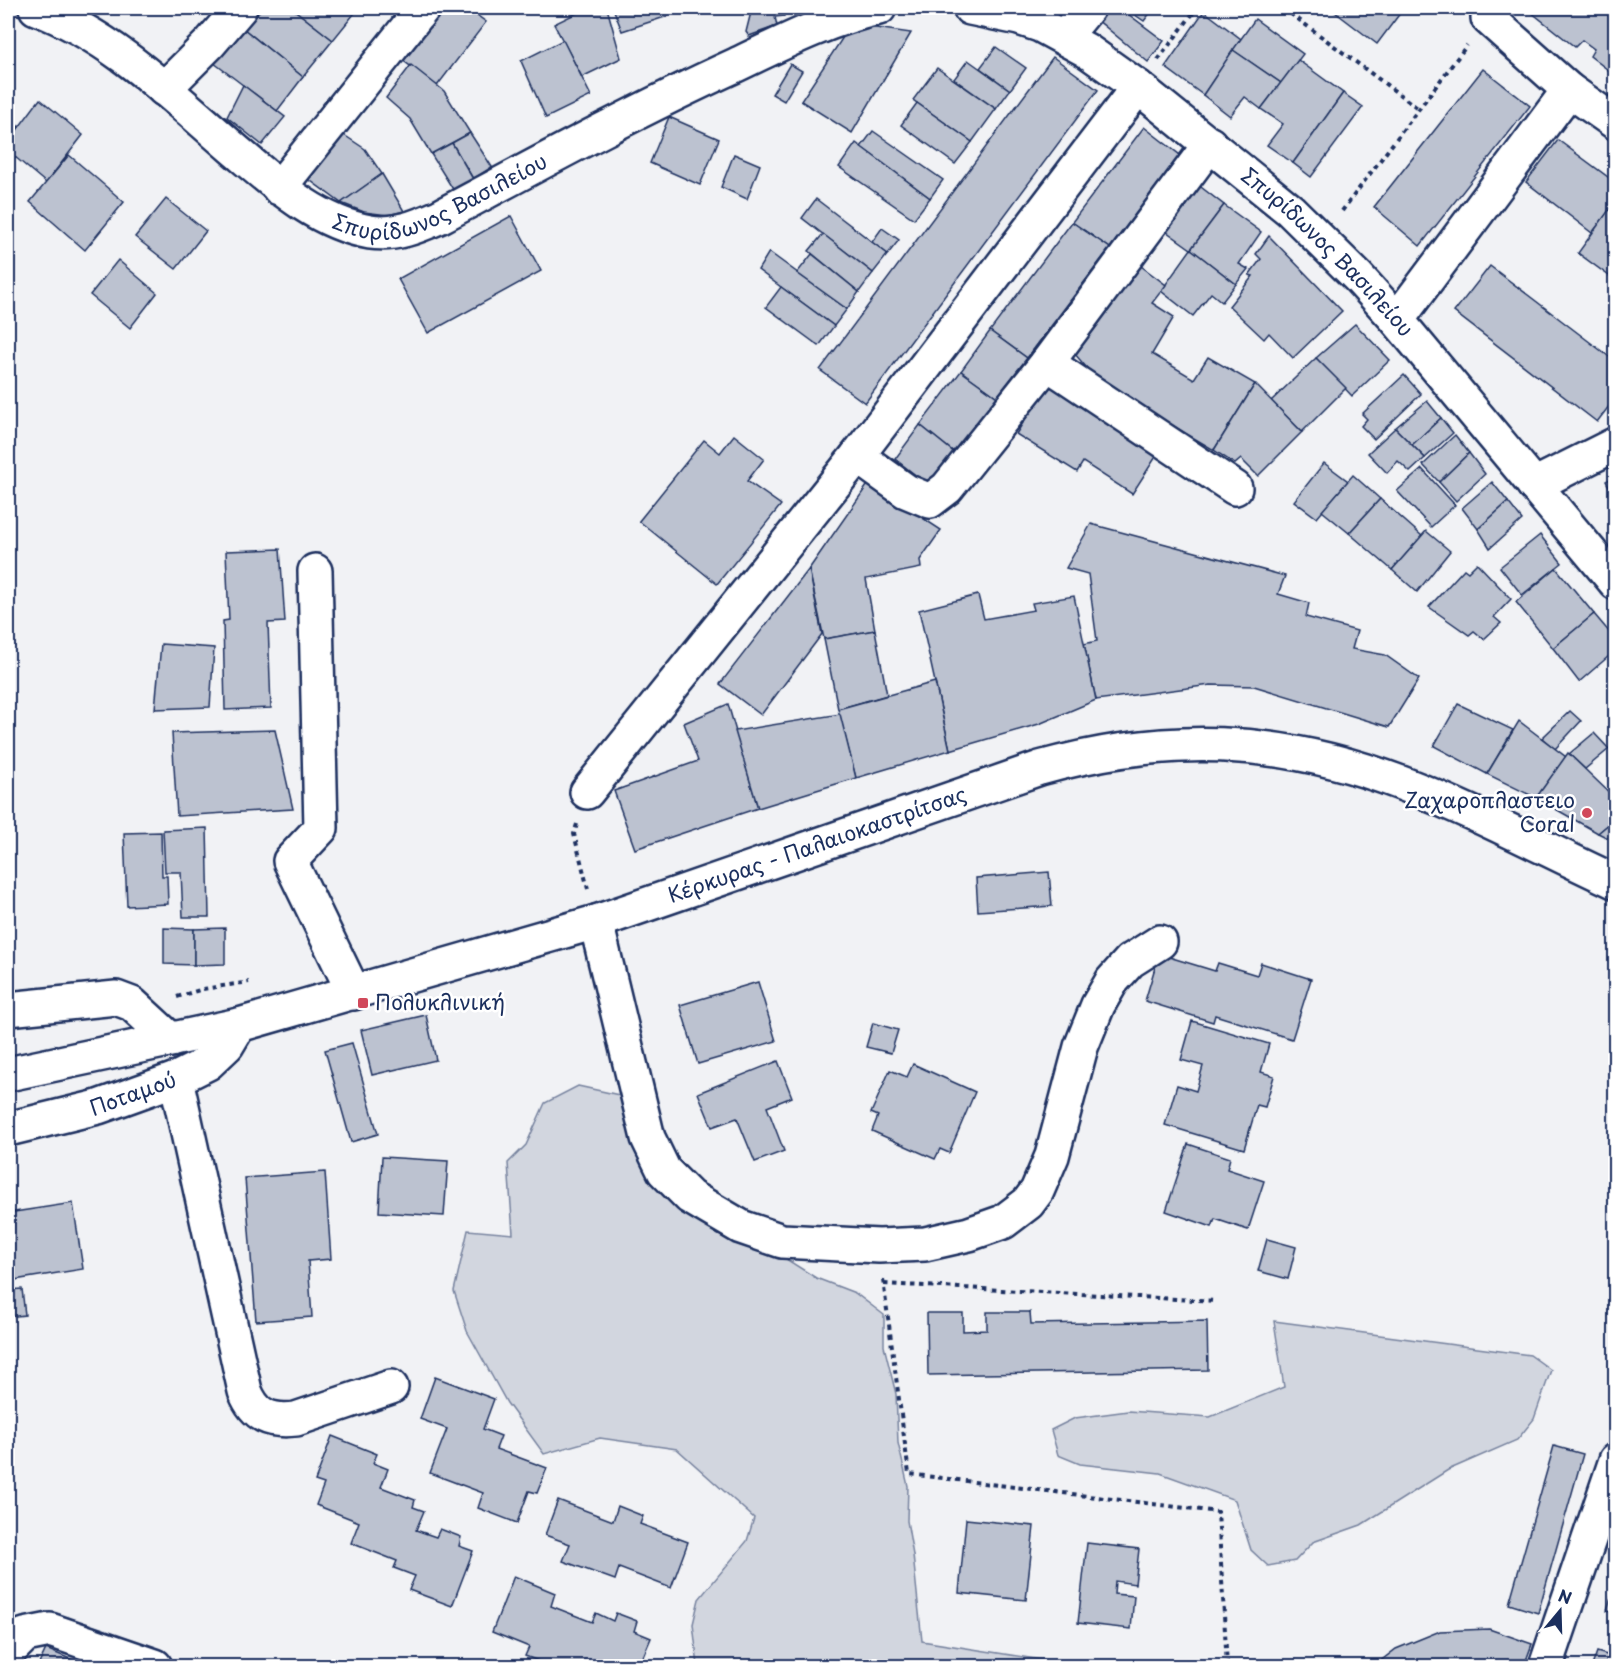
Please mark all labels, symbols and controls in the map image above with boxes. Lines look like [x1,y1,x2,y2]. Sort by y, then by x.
street label: Σπυρίδωνος Βασιλείου [328,144,552,247]
street label: Σπυρίδωνος Βασιλείου [1235,159,1422,343]
street label: Κέρκυρας - Παλαιοκαστρίτσας [663,777,970,910]
place label: Ζαχαροπλαστειο Coral [1404,783,1575,839]
marker: Ζαχαροπλαστειο Coral [1580,806,1594,820]
place label: Πολυκλινική [375,985,505,1017]
marker: Πολυκλινική [356,996,370,1010]
street label: Ποταμού [85,1062,180,1123]
north arrow [1530,1581,1590,1641]
text: N [1555,1582,1575,1609]

